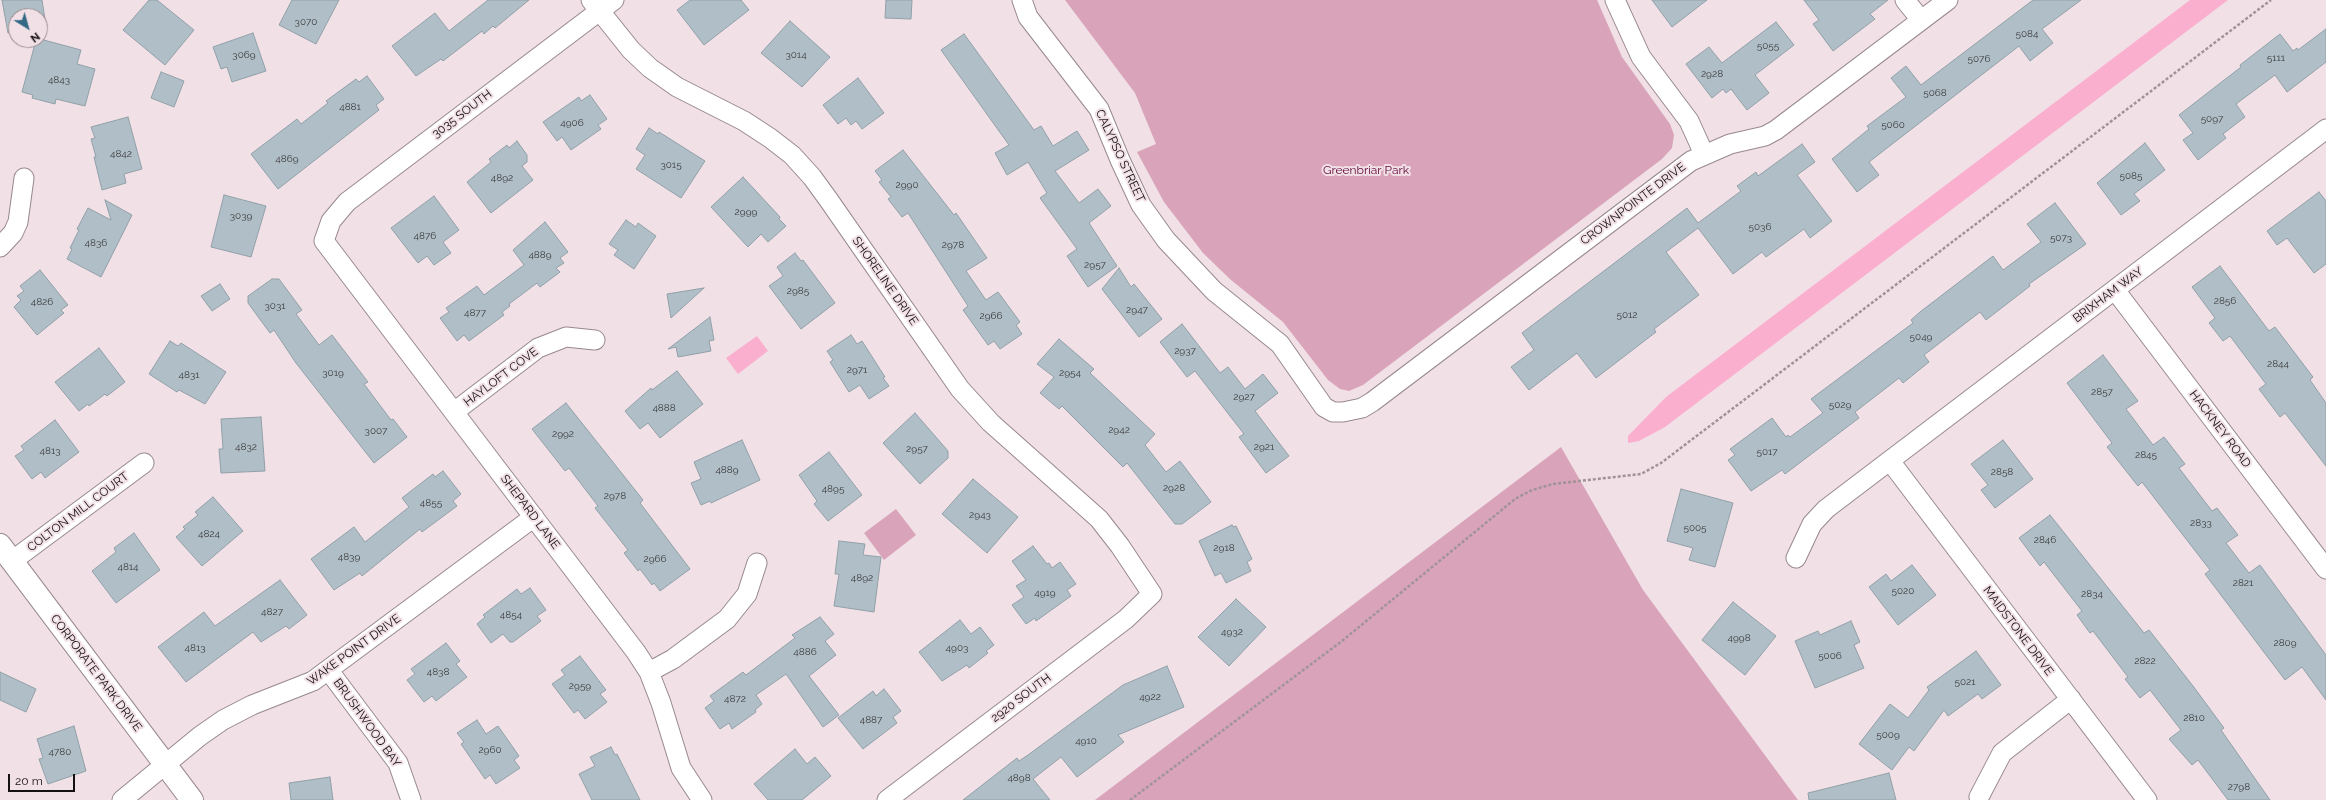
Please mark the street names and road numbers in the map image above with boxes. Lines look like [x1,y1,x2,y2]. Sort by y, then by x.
street label: 3035 SOUTH [429,87,495,141]
street label: CALYPSO STREET [1092,107,1148,205]
street label: CROWNPOINTE DRIVE [1578,160,1688,248]
street label: SHORELINE DRIVE [849,234,921,328]
street label: BRIXHAM WAY [2070,264,2146,326]
street label: HAYLOFT COVE [461,344,541,410]
street label: HACKNEY ROAD [2186,387,2254,471]
street label: COLTON MILL COURT [25,469,131,555]
street label: SHEPARD LANE [497,472,563,552]
street label: MAIDSTONE DRIVE [1980,584,2056,678]
street label: WAKE POINT DRIVE [304,611,404,689]
street label: CORPORATE PARK DRIVE [47,612,145,734]
street label: 2920 SOUTH [988,671,1054,725]
street label: BRUSHWOOD BAY [330,676,404,770]

